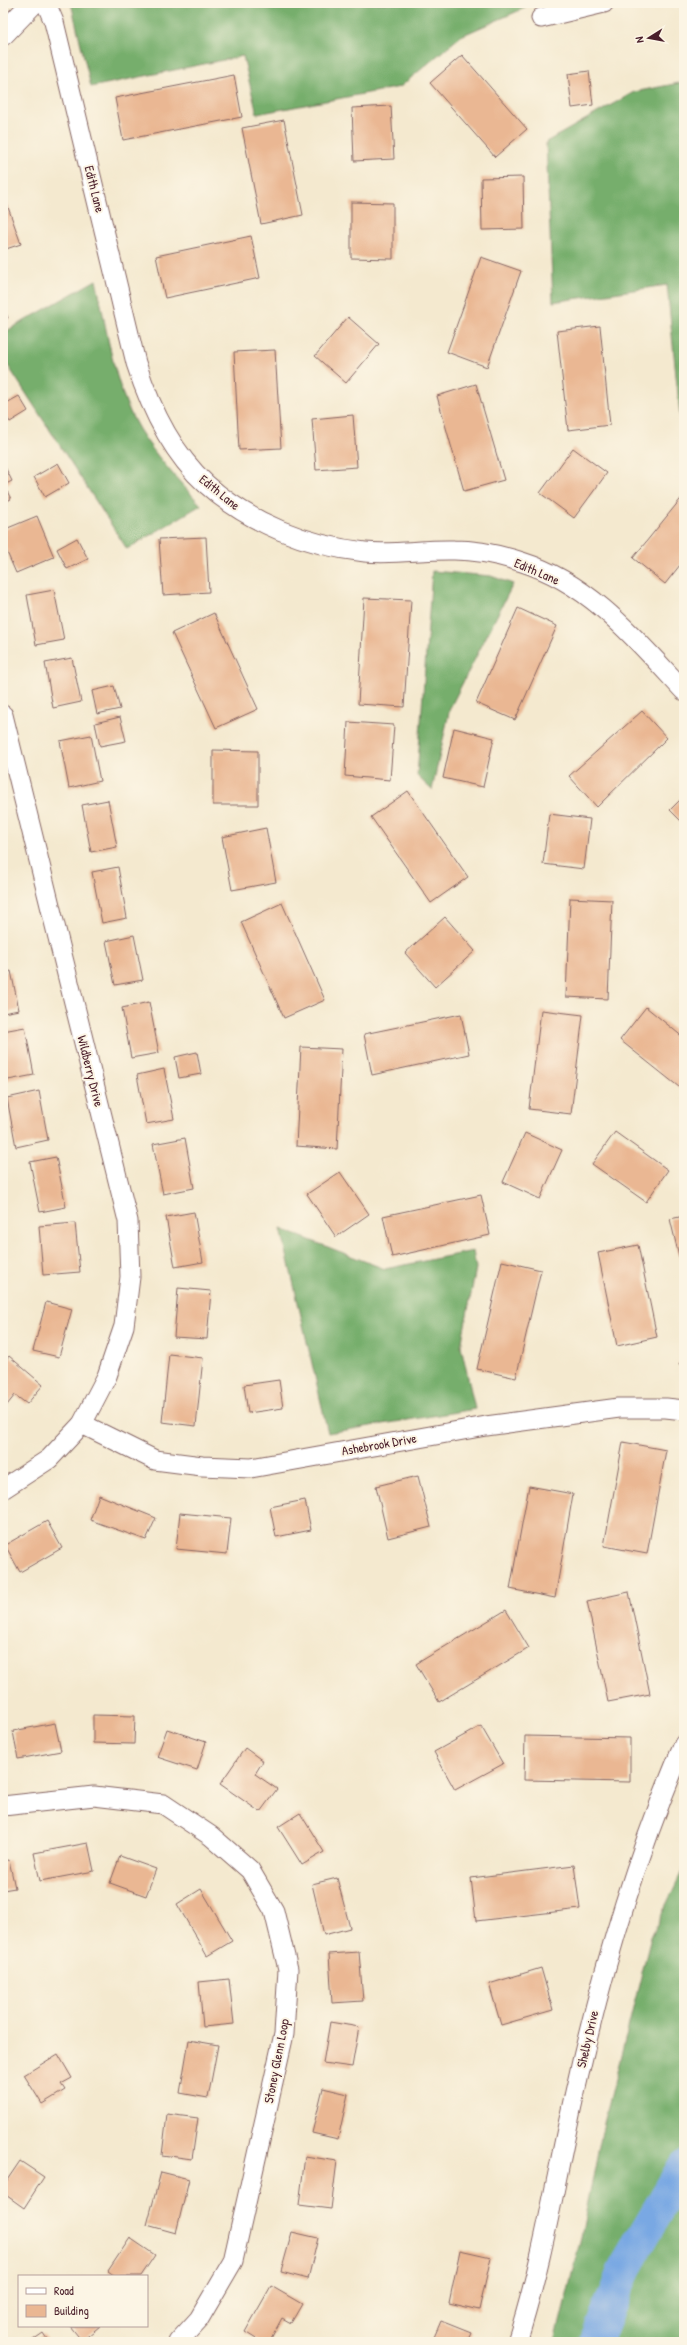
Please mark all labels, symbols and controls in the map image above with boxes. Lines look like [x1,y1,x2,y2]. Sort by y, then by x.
north arrow [629,18,669,58]
text: N [632,36,647,44]
street label: Edith Lane [81,164,109,214]
street label: Edith Lane [196,470,244,514]
street label: Edith Lane [512,553,562,589]
street label: Wildberry Drive [73,1033,109,1109]
street label: Ashebrook Drive [340,1429,418,1459]
street label: Shelby Drive [572,2009,602,2069]
street label: Stoney Glenn Loop [259,2017,293,2105]
legend [18,2275,148,2327]
text: Road [54,2282,74,2299]
text: Building [54,2302,89,2319]

